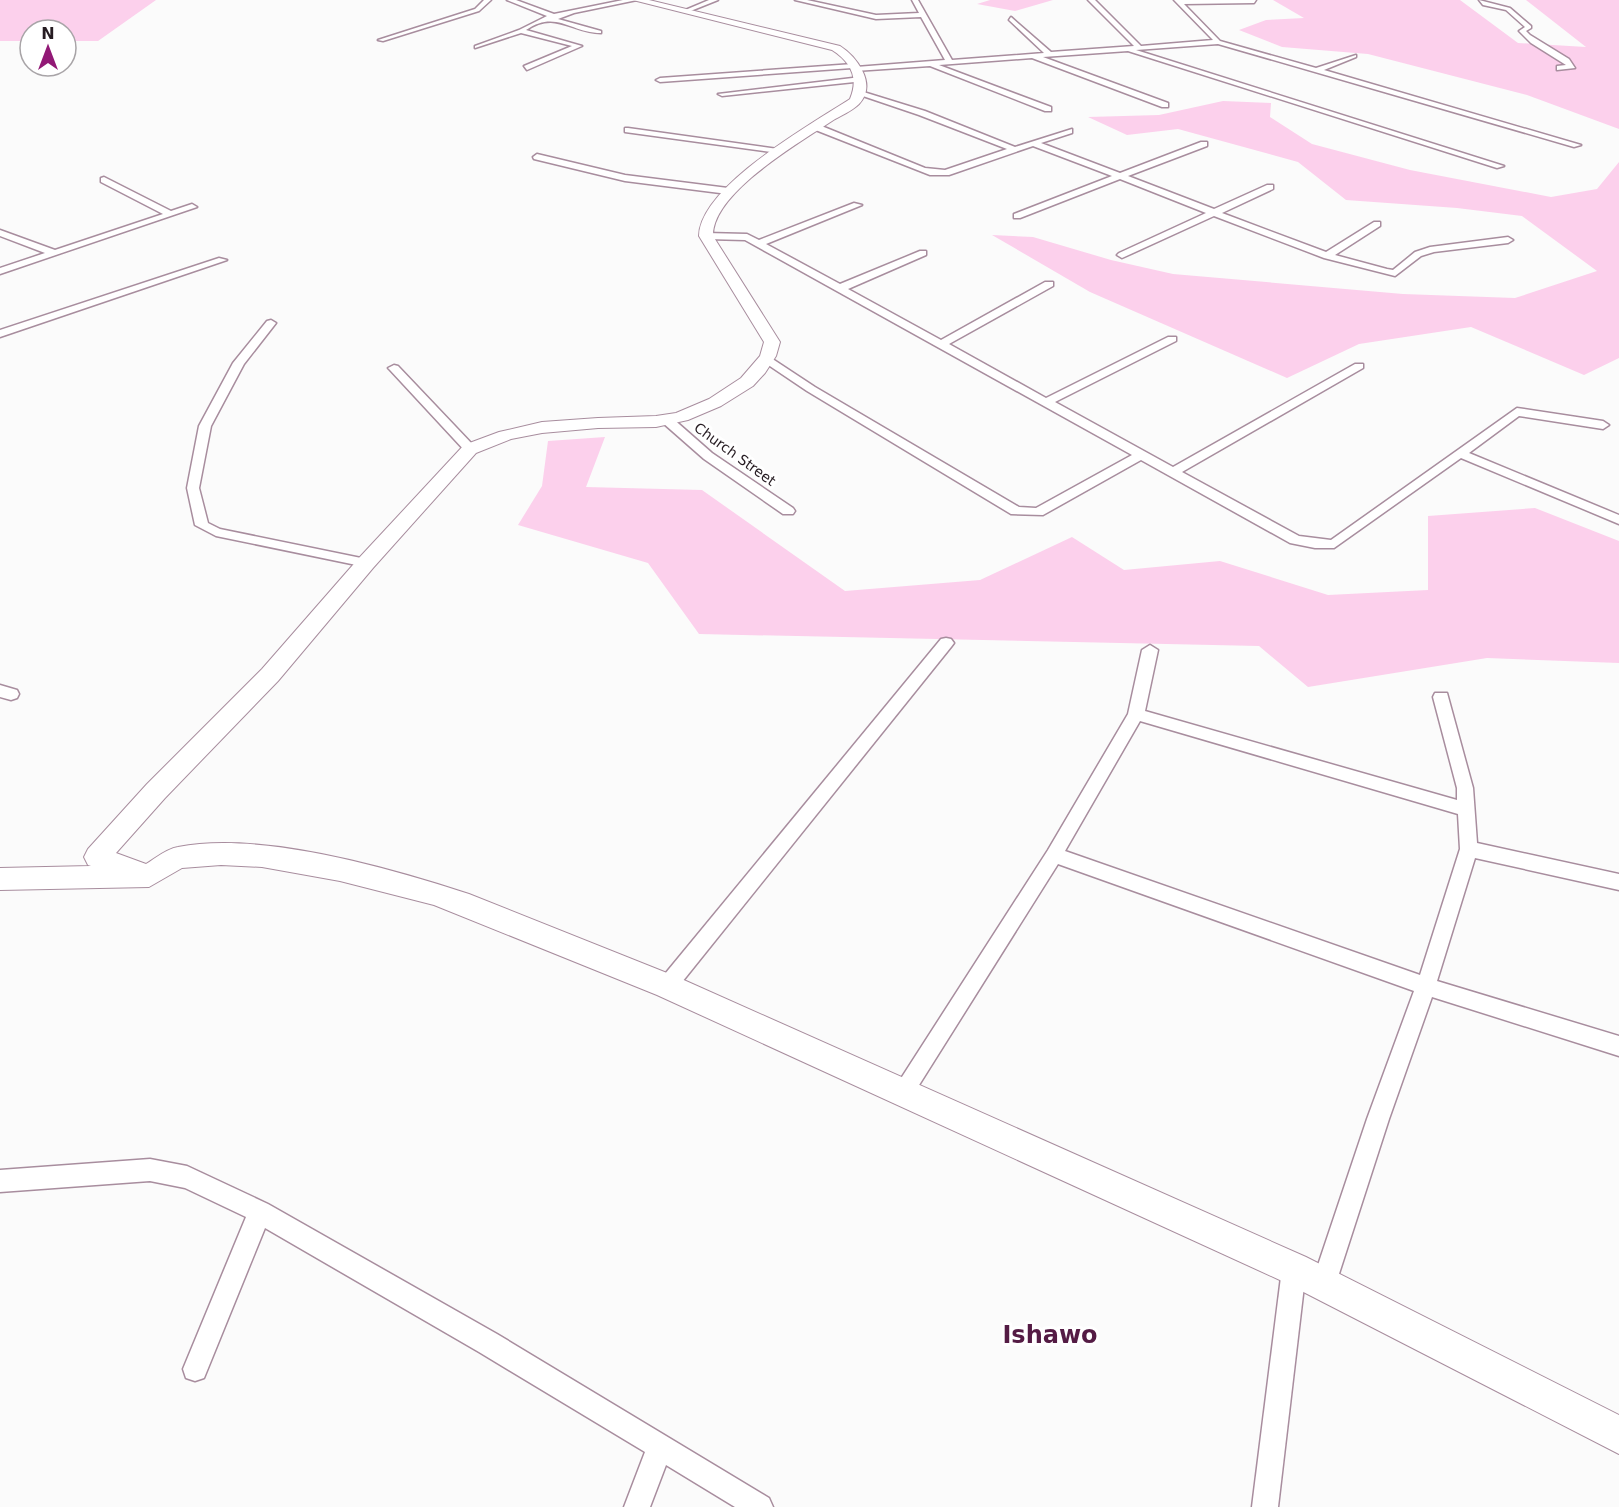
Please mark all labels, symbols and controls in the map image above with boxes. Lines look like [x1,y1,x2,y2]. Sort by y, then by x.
north arrow [18,18,78,78]
text: N [41,24,55,43]
street label: Church Street [691,419,779,489]
district label: Ishawo [1002,1321,1098,1349]

